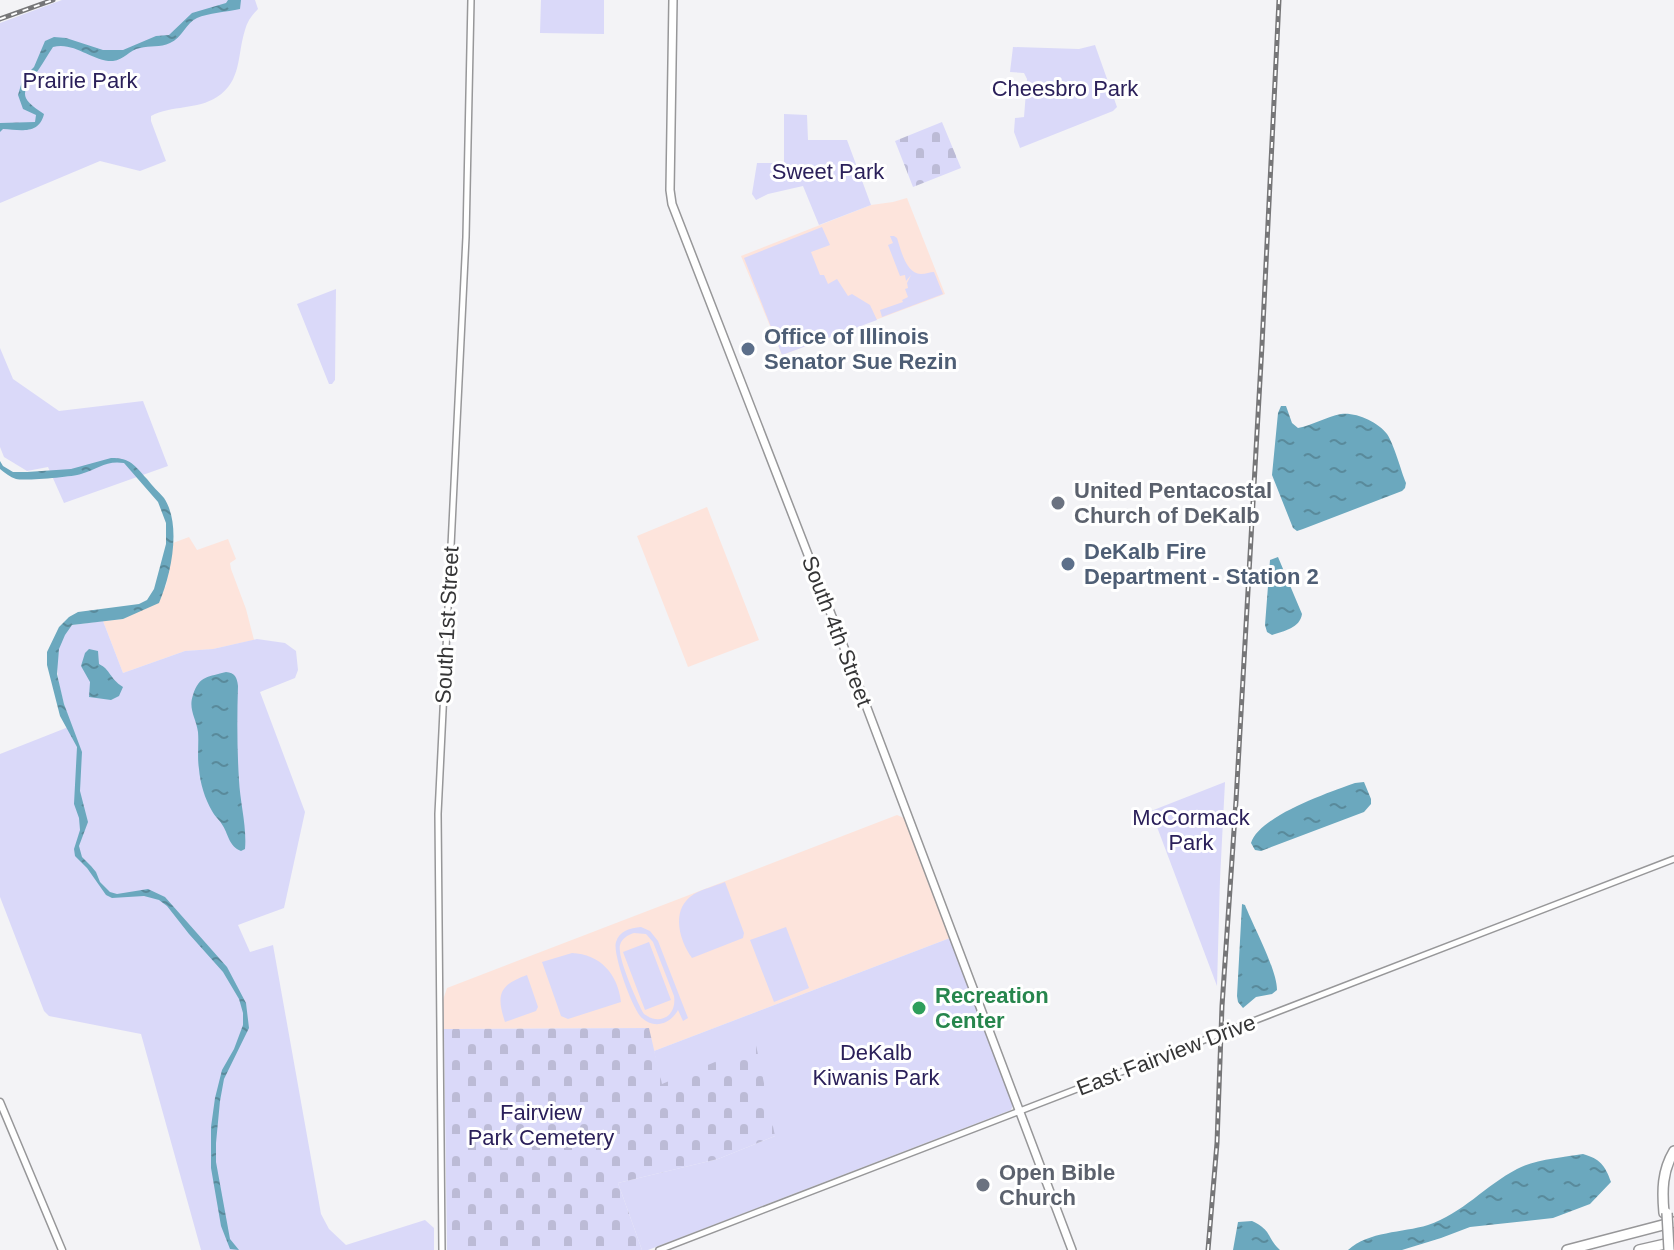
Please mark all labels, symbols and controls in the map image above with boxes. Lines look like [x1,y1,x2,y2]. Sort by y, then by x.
park label: Prairie Park [23,68,138,93]
park label: Cheesbro Park [992,76,1139,101]
park label: Sweet Park [772,159,885,184]
place label: Office of Illinois Senator Sue Rezin [764,324,957,374]
marker: Office of Illinois Senator Sue Rezin [739,340,757,358]
place label: United Pentacostal Church of DeKalb [1074,478,1272,528]
marker: United Pentacostal Church of DeKalb [1049,494,1067,512]
place label: DeKalb Fire Department - Station 2 [1084,539,1319,589]
street label: South 1st Street [430,546,464,704]
street label: South 4th Street [797,552,877,710]
marker: DeKalb Fire Department - Station 2 [1059,555,1077,573]
park label: McCormack Park [1132,805,1251,855]
place label: Recreation Center [935,983,1049,1033]
marker: Recreation Center [910,999,928,1017]
street label: East Fairview Drive [1073,1009,1259,1101]
park label: DeKalb Kiwanis Park [812,1040,941,1090]
park label: Fairview Park Cemetery [468,1100,614,1150]
place label: Open Bible Church [999,1160,1115,1210]
marker: Open Bible Church [974,1176,992,1194]

